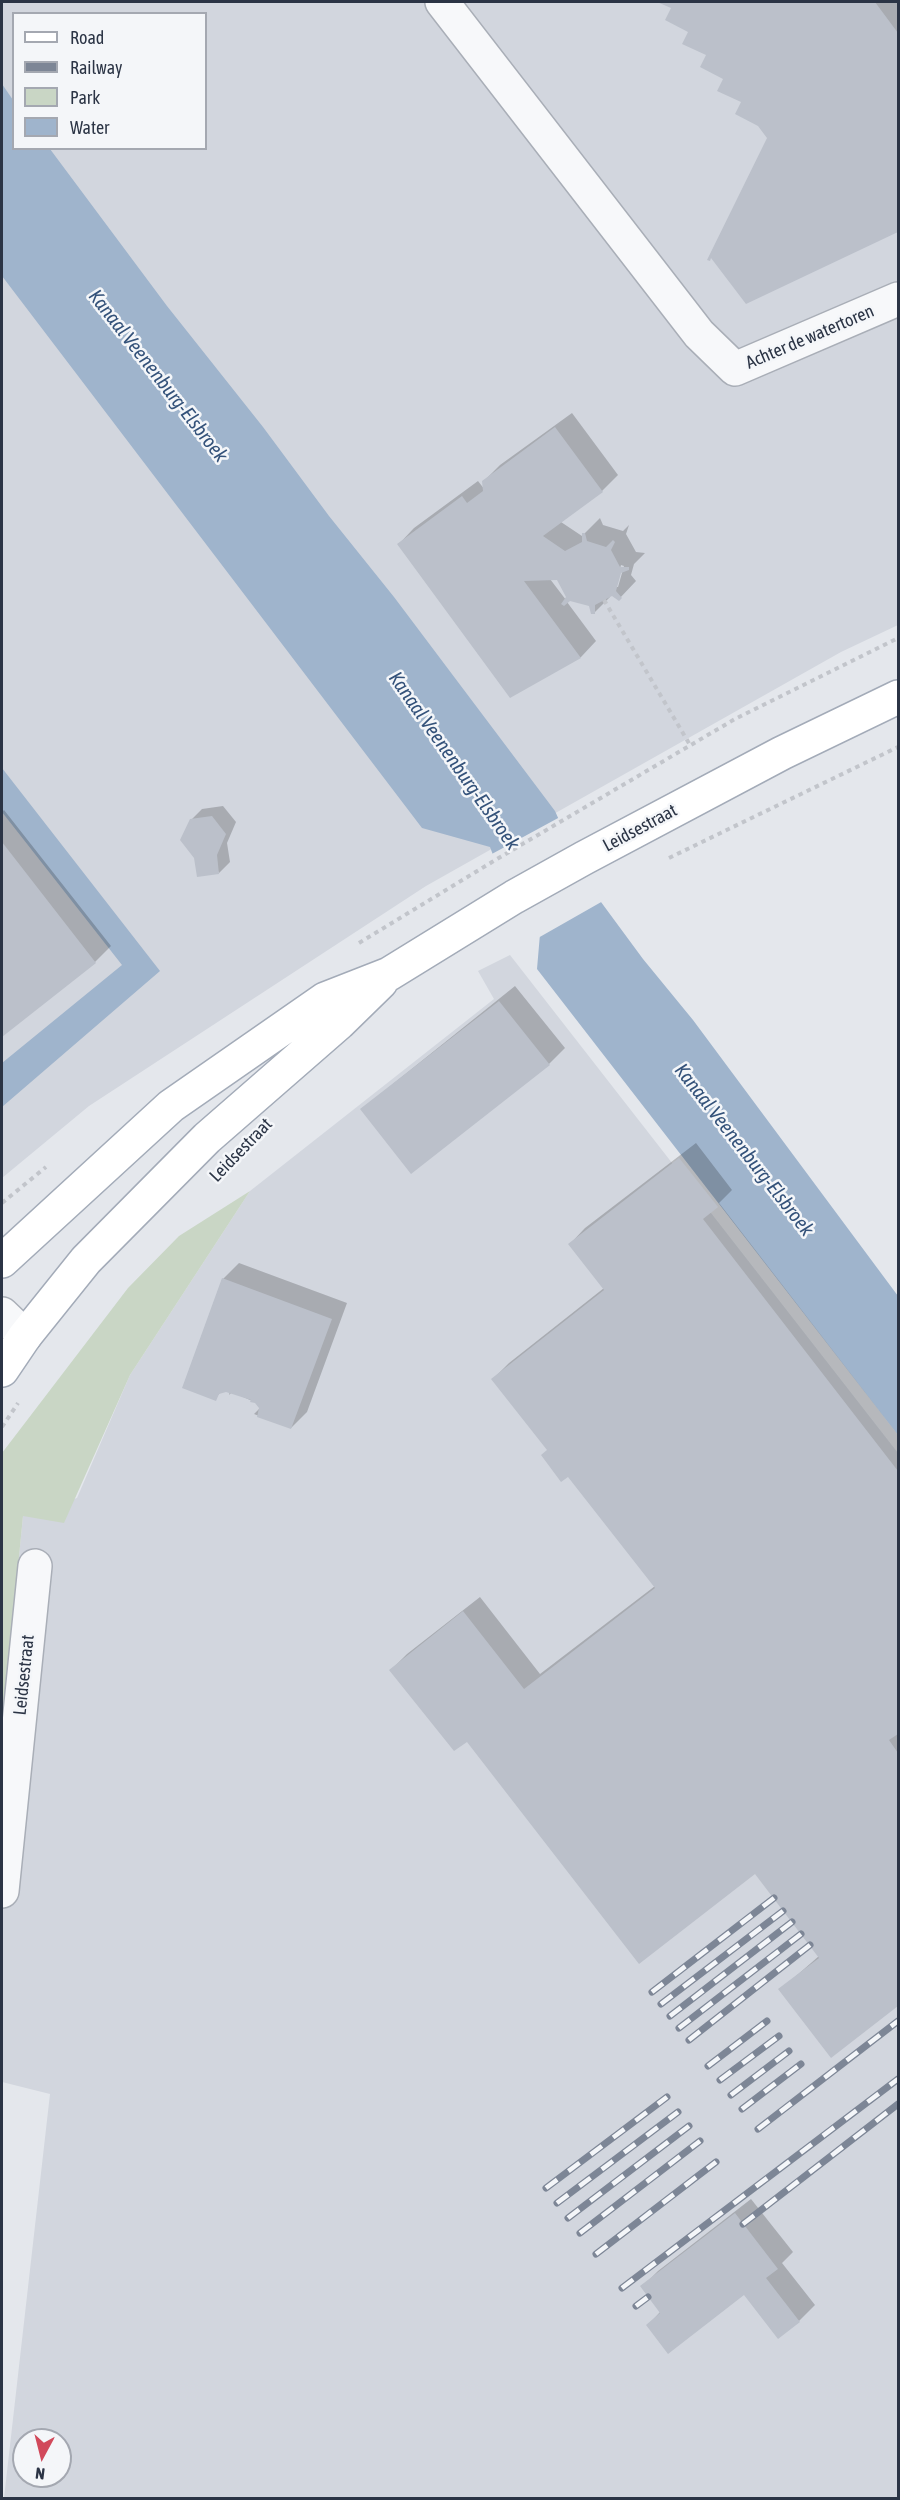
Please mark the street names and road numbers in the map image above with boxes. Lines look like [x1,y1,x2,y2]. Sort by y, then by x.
street label: Achter de watertoren [743,300,877,374]
street label: Leidsestraat [599,800,681,856]
street label: Leidsestraat [205,1113,277,1187]
street label: Leidsestraat [9,1634,39,1716]

